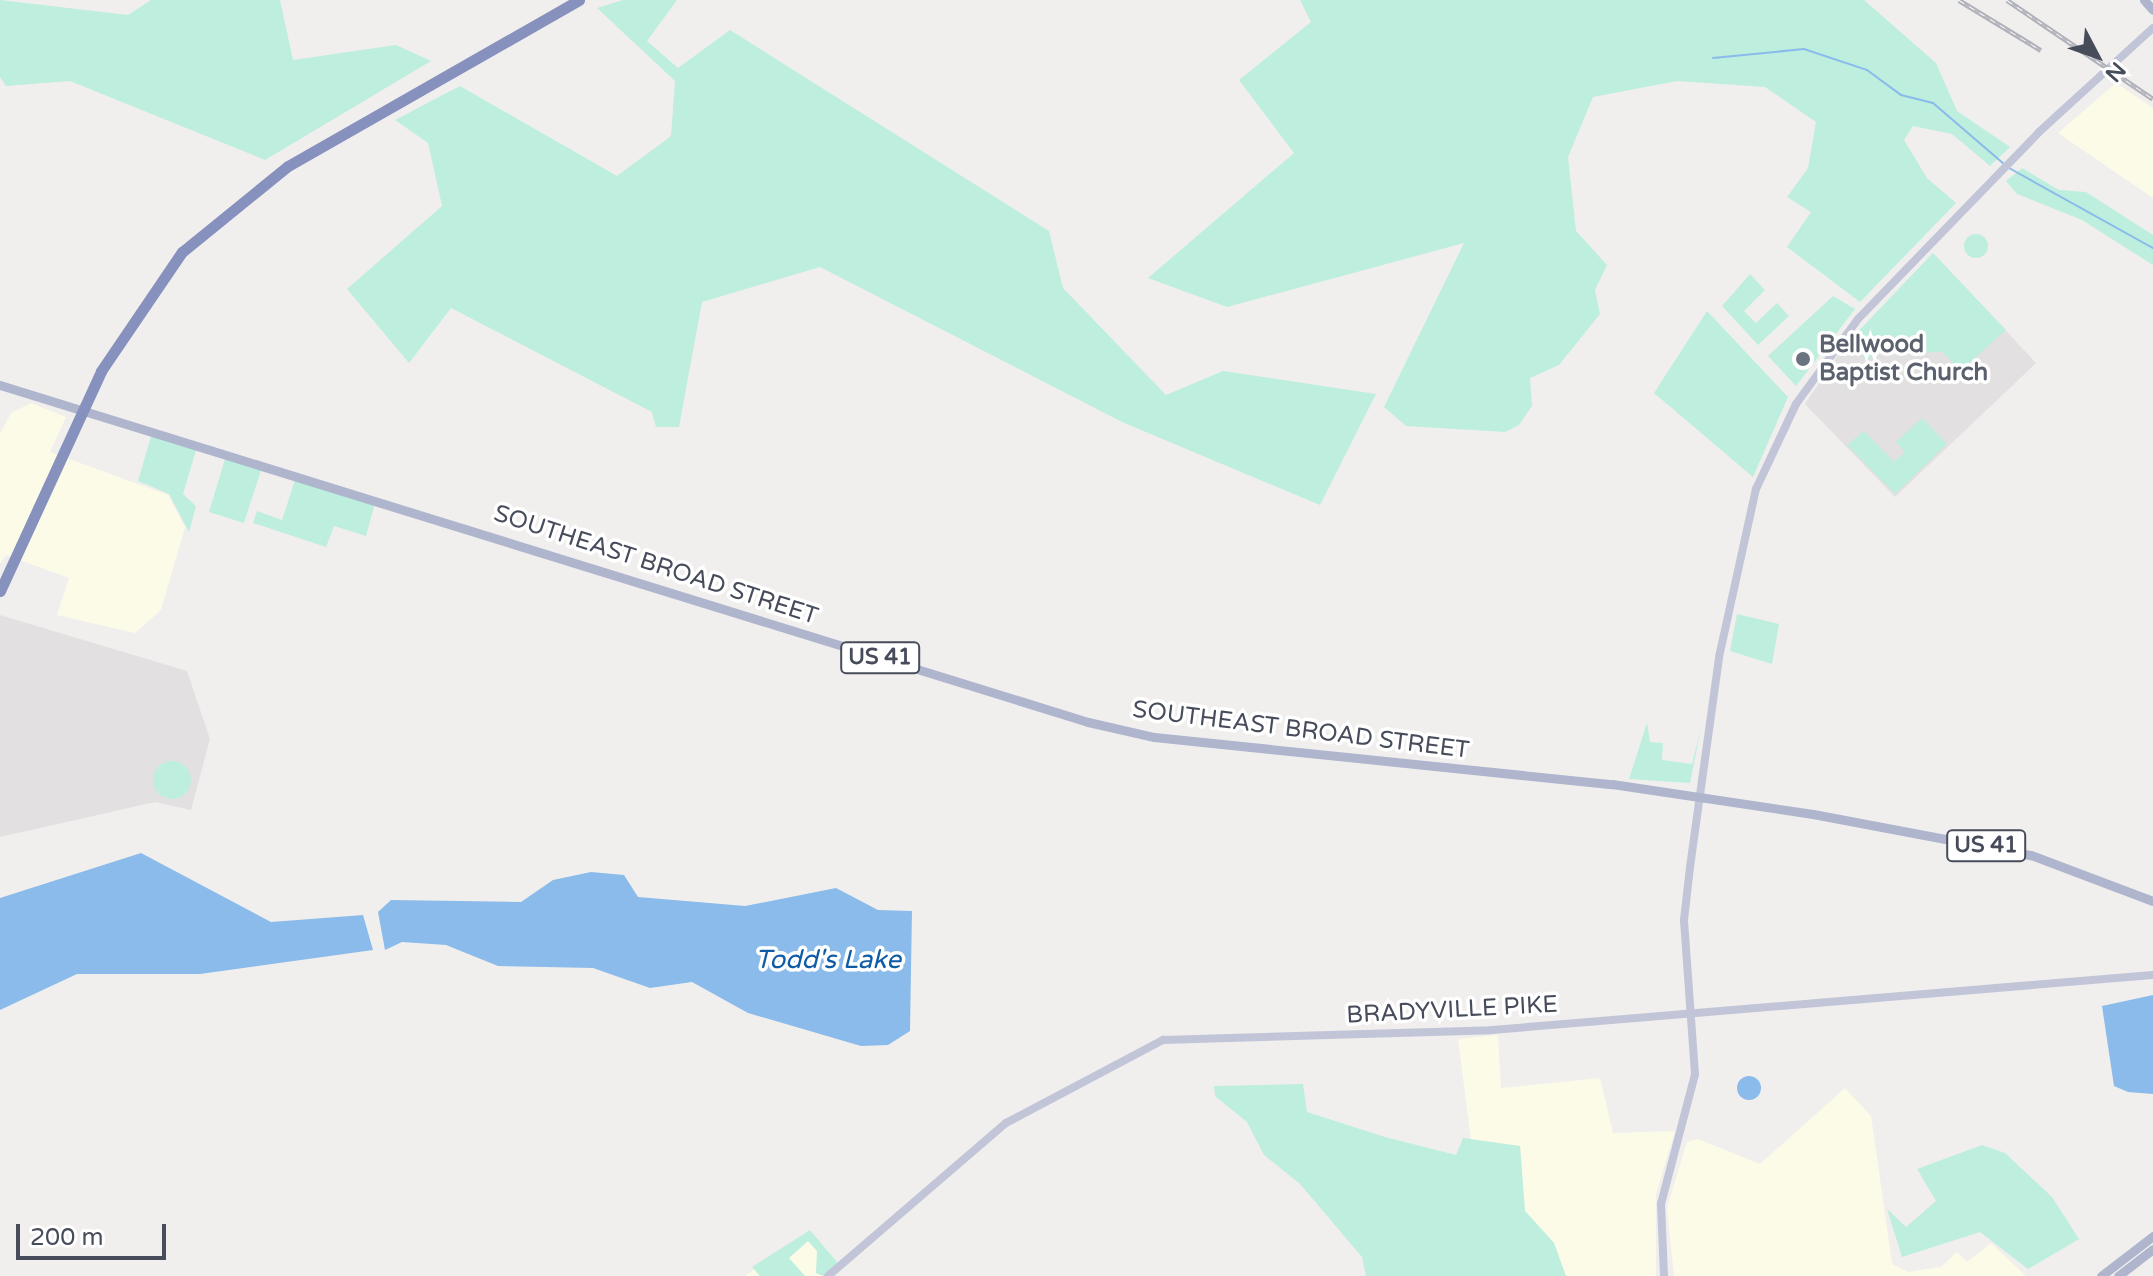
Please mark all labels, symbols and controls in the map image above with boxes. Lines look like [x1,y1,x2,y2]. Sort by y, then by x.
north arrow [2057,16,2137,96]
text: N [2100,57,2131,87]
place label: Bellwood Baptist Church [1819,331,1988,387]
marker: Bellwood Baptist Church [1794,350,1812,368]
street label: SOUTHEAST BROAD STREET [490,499,822,631]
road number: US 41 [840,640,920,676]
street label: SOUTHEAST BROAD STREET [1131,695,1471,765]
road number: US 41 [1946,828,2026,864]
water label: Todd's Lake [755,944,901,976]
street label: BRADYVILLE PIKE [1346,990,1558,1030]
scale bar [20,1208,170,1258]
text: 200 m [30,1223,104,1252]

